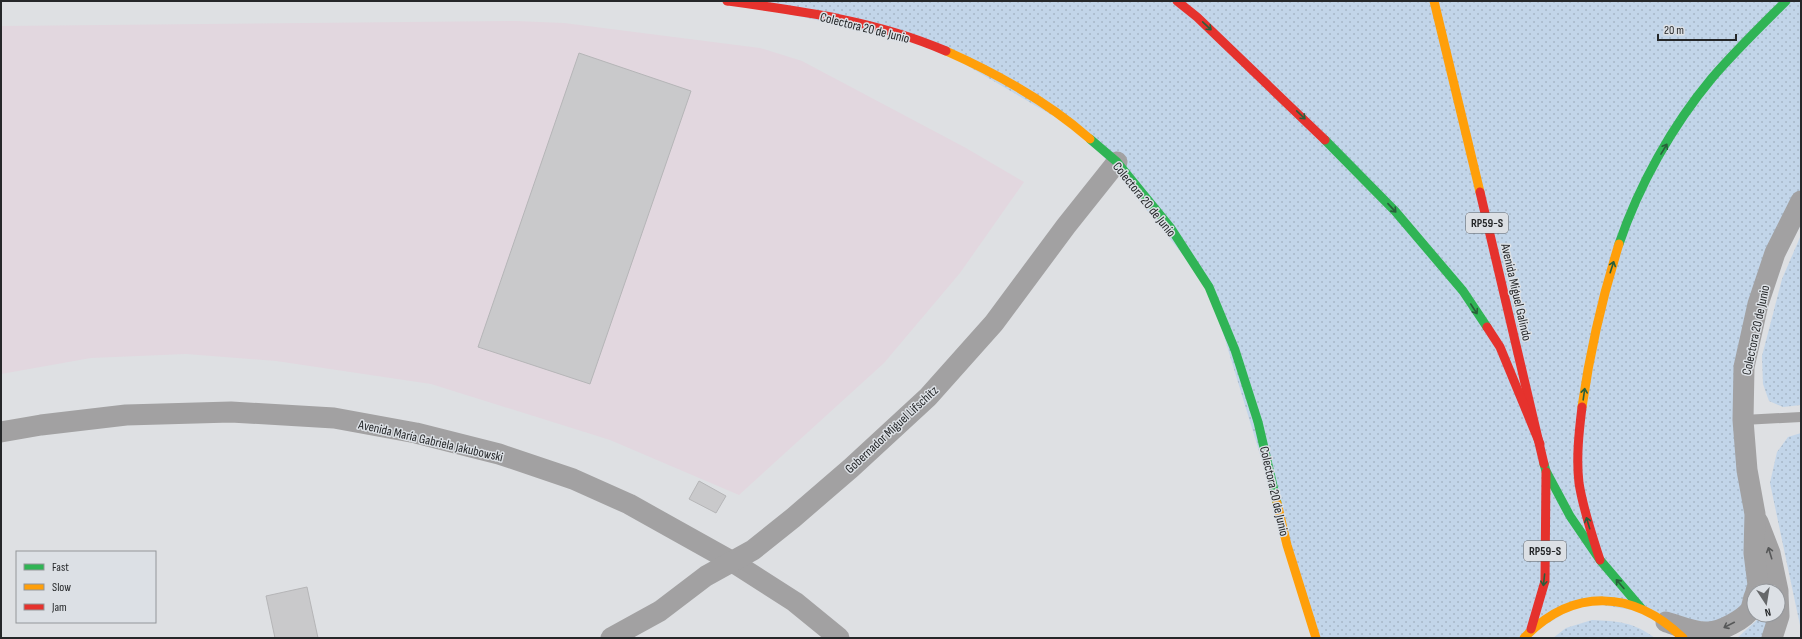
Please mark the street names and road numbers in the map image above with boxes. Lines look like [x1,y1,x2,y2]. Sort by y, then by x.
street label: Colectora 20 de Junio [818,9,911,47]
street label: Colectora 20 de Junio [1109,159,1179,240]
road number: RP59-S [1466,213,1508,233]
street label: Avenida Miguel Galindo [1497,241,1535,342]
street label: Colectora 20 de Junio [1739,284,1773,377]
street label: Gobernador Miguel Lifschitz [842,382,942,477]
street label: Avenida María Gabriela Jakubowski [356,416,505,465]
street label: Colectora 20 de Junio [1256,445,1292,538]
road number: RP59-S [1524,541,1566,561]

